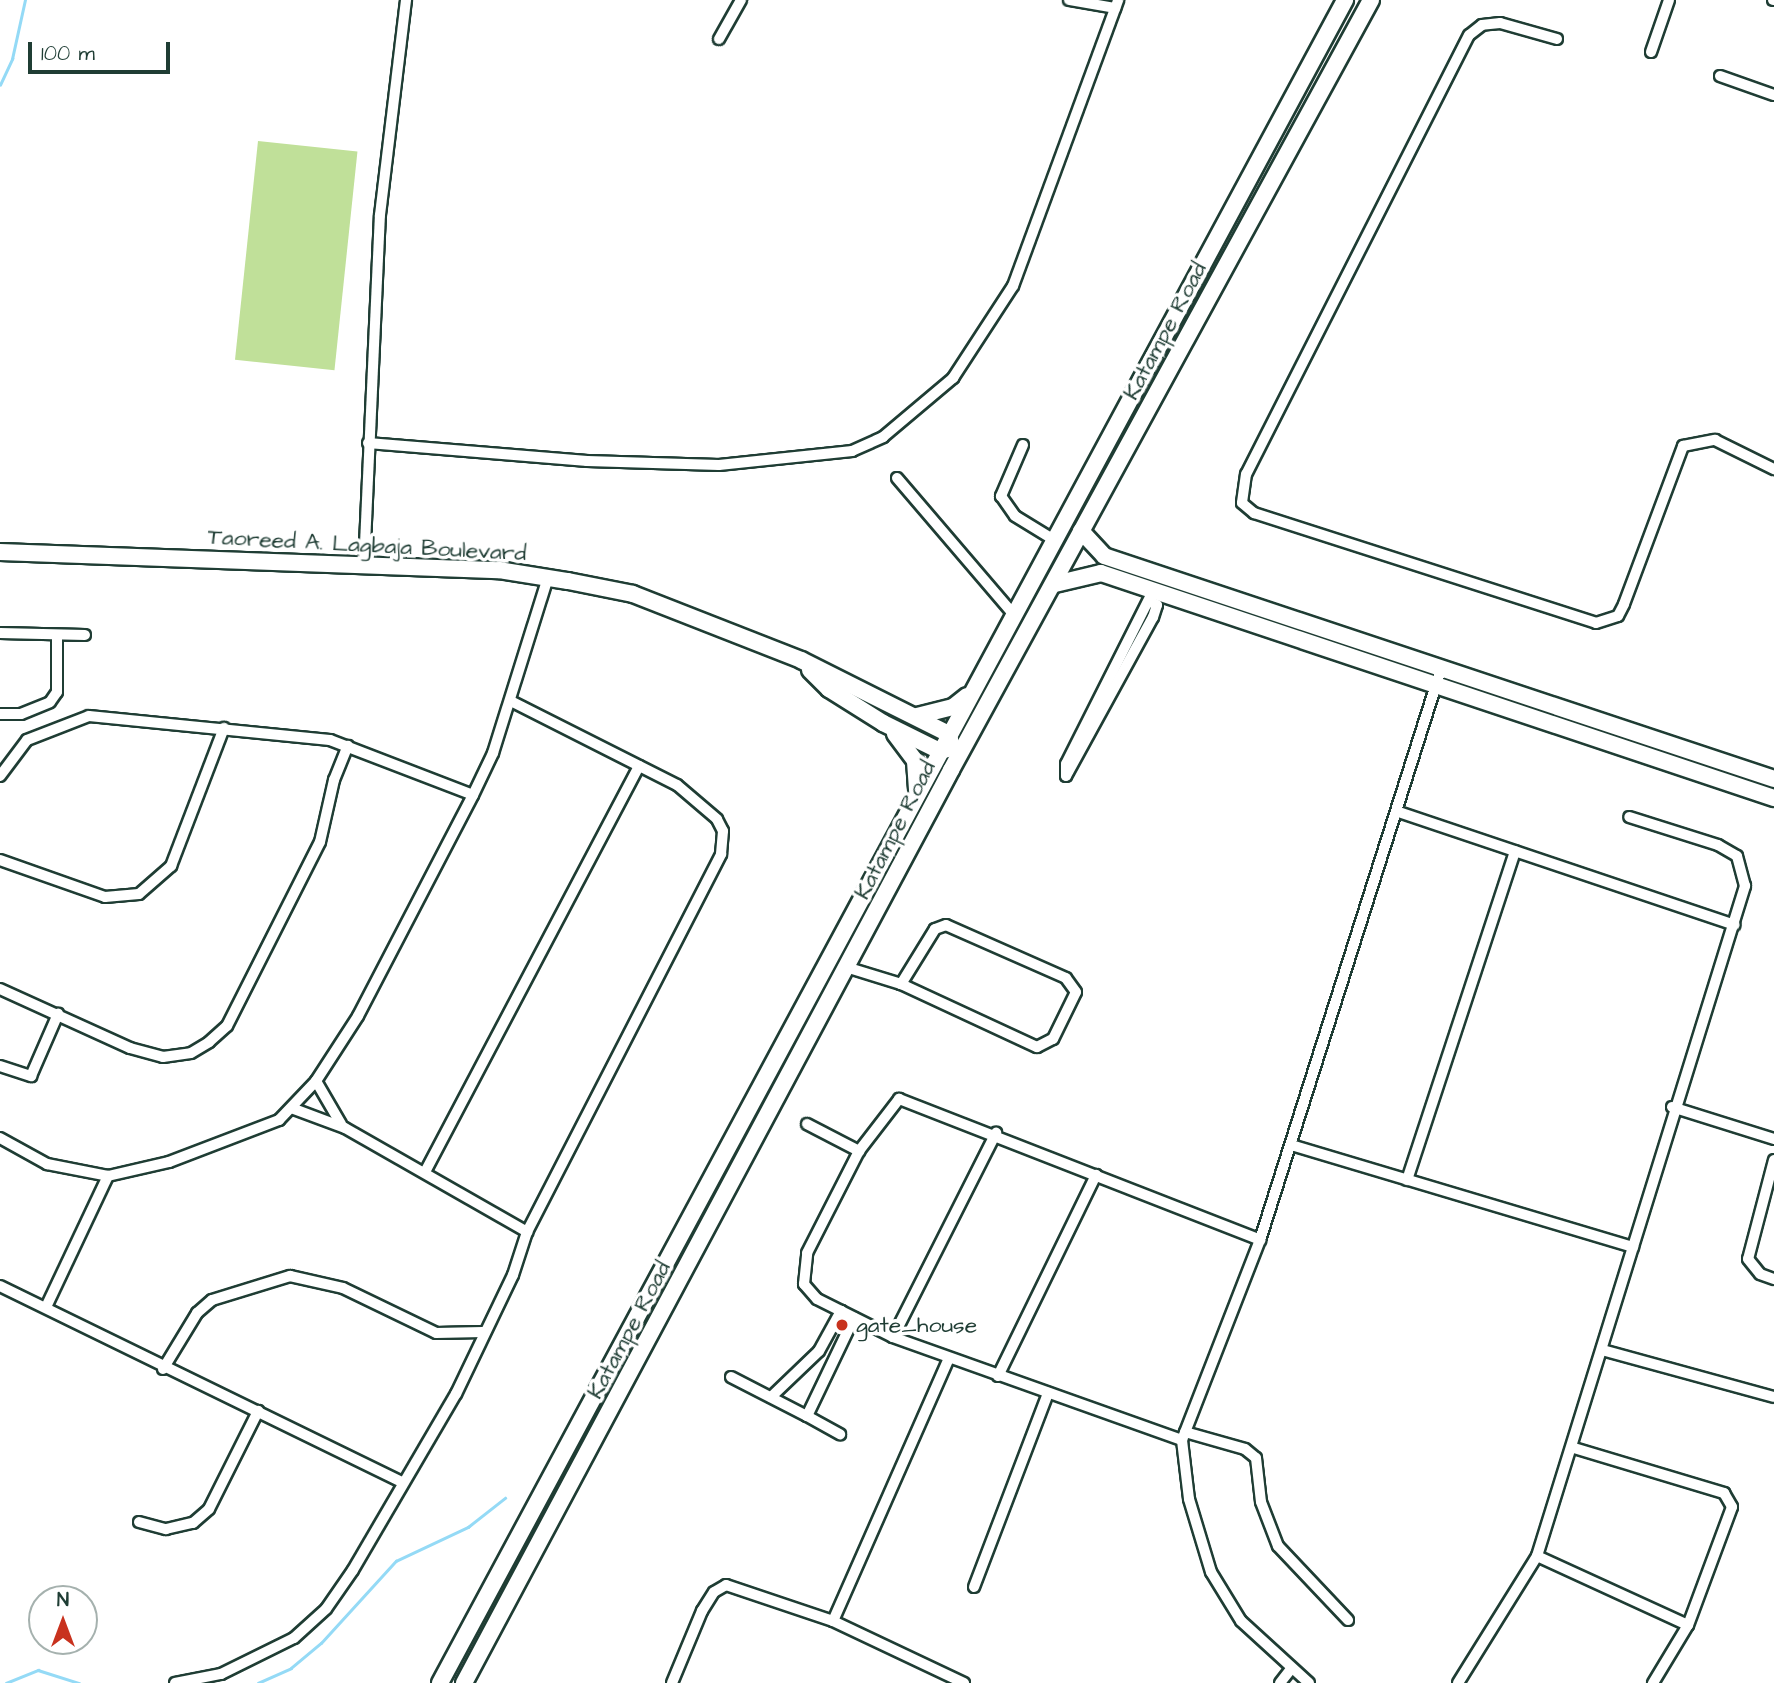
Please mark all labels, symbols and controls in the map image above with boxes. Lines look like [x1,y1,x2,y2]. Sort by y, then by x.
scale bar [32,28,173,72]
text: 100 m [41,39,95,68]
street label: Katampe Road [1117,257,1213,405]
street label: Taoreed A. Lagbaja Boulevard [207,523,527,567]
street label: Katampe Road [848,756,942,904]
street label: Katampe Road [581,1256,677,1404]
place label: gate_house [856,1311,977,1339]
marker: gate_house [834,1317,850,1333]
north arrow [28,1585,98,1655]
text: N [57,1587,69,1614]

